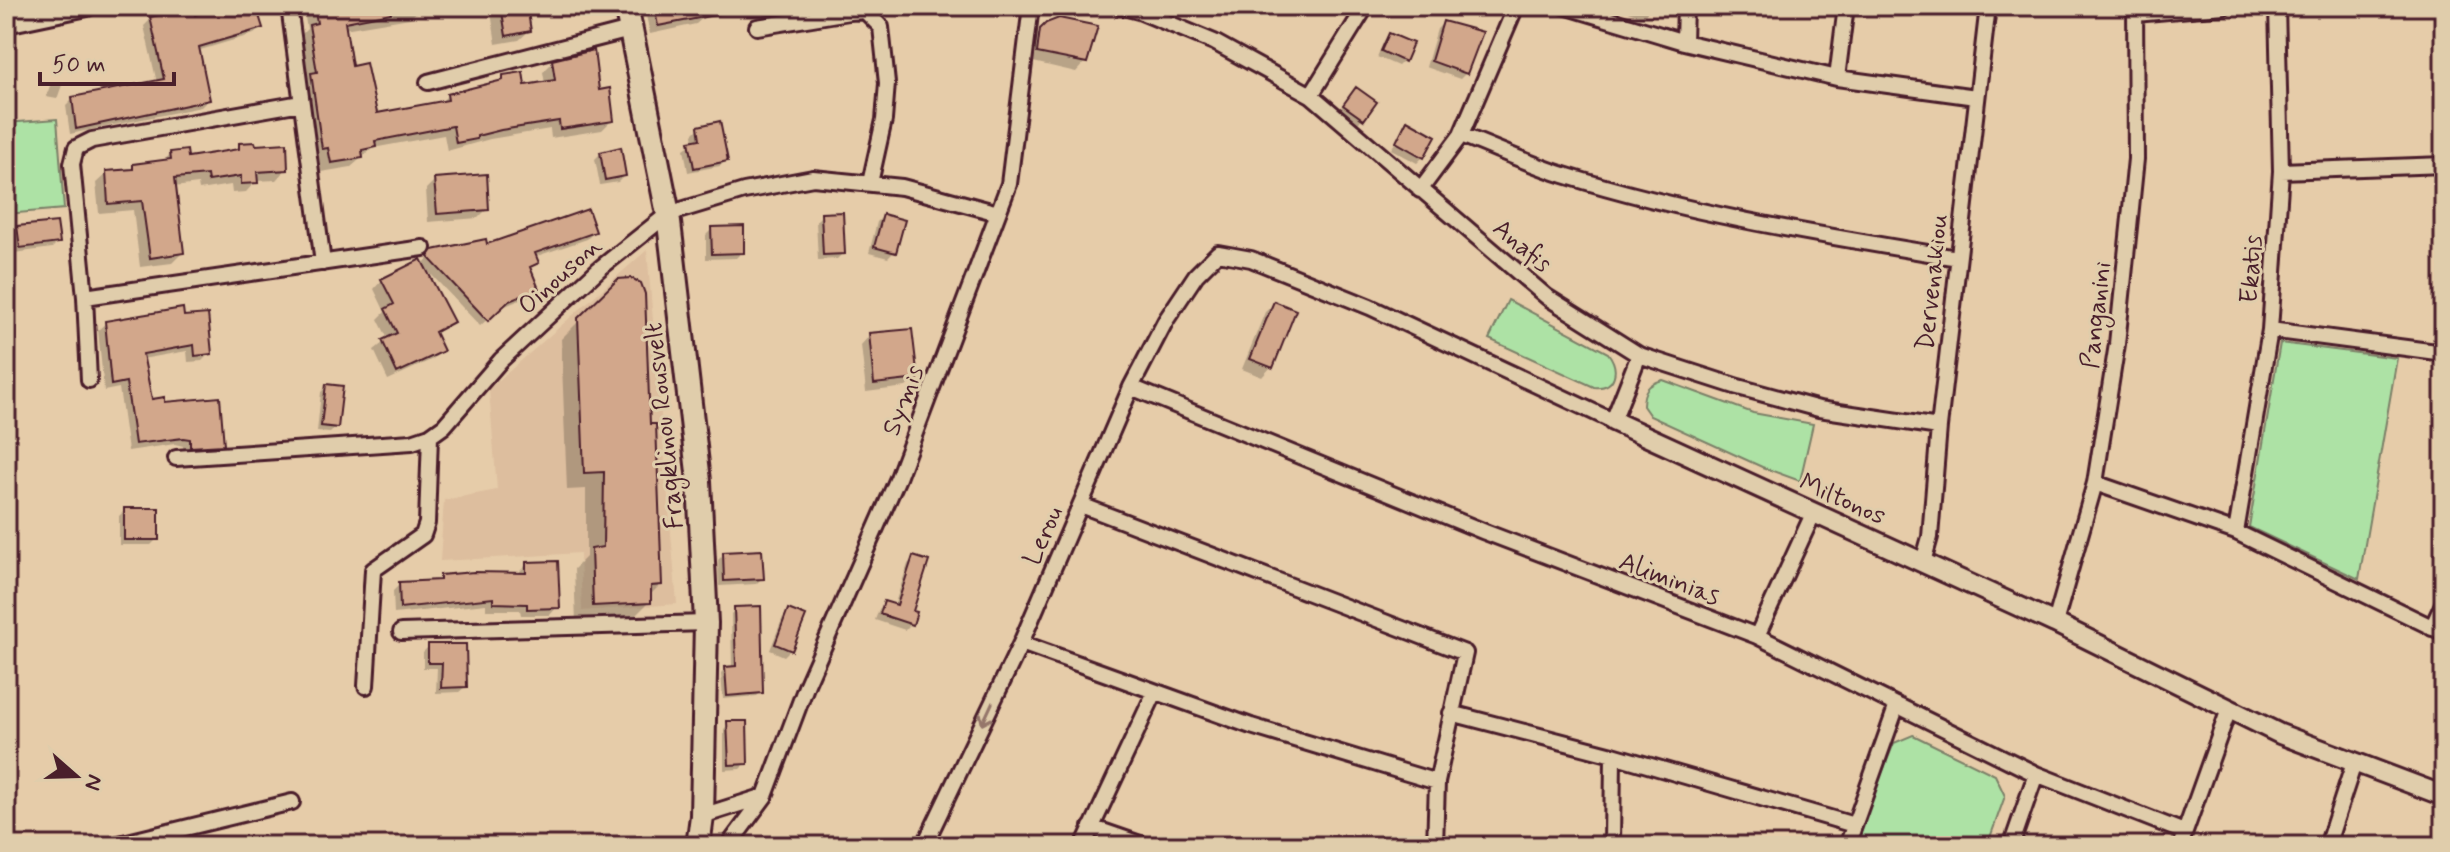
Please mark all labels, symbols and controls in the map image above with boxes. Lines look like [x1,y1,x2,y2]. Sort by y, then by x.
scale bar [40,36,174,86]
text: 50 m [52,50,106,81]
street label: Anafis [1485,212,1558,281]
street label: Dervenakiou [1909,212,1957,352]
street label: Oinouson [511,230,609,323]
street label: Ekatis [2233,234,2271,304]
street label: Panganini [2074,260,2122,371]
street label: Fragklinou Rousvelt [637,321,695,531]
street label: Symis [875,360,933,441]
street label: Miltonos [1794,466,1891,534]
street label: Lerou [1016,501,1072,571]
street label: Aliminias [1614,545,1725,615]
one-way arrow [979,701,994,725]
north arrow [36,736,116,816]
text: N [77,770,109,794]

